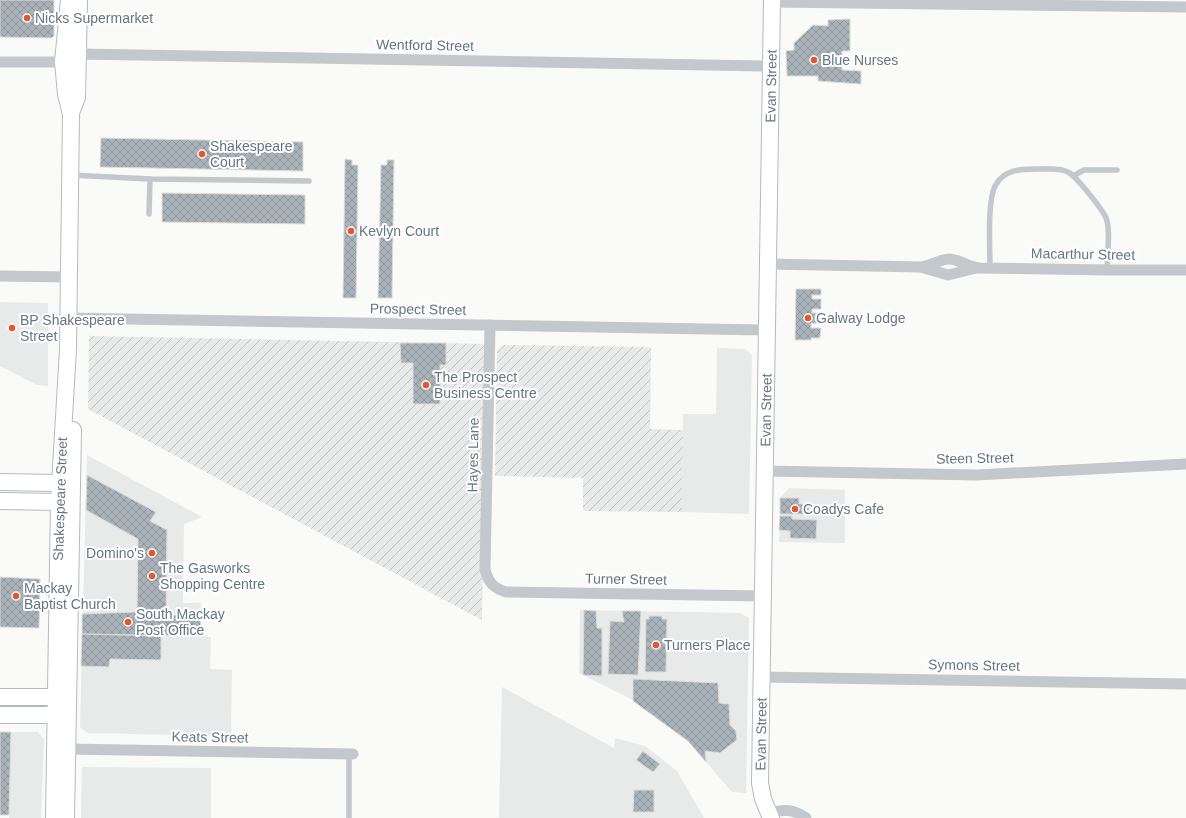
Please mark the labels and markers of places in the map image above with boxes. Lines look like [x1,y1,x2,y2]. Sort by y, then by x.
place label: Nicks Supermarket [35,10,153,26]
marker: Nicks Supermarket [22,13,32,23]
place label: Blue Nurses [822,52,898,68]
marker: Blue Nurses [809,55,819,65]
place label: Shakespeare Court [210,138,293,170]
marker: Shakespeare Court [197,149,207,159]
place label: Kevlyn Court [359,223,439,239]
marker: Kevlyn Court [346,226,356,236]
place label: Galway Lodge [816,310,906,326]
place label: BP Shakespeare Street [20,312,125,344]
marker: Galway Lodge [803,313,813,323]
marker: BP Shakespeare Street [7,323,17,333]
place label: The Prospect Business Centre [434,369,537,401]
marker: The Prospect Business Centre [421,380,431,390]
place label: Coadys Cafe [803,501,884,517]
marker: Coadys Cafe [790,504,800,514]
place label: Domino's [86,545,144,561]
marker: Domino's [147,548,157,558]
place label: The Gasworks Shopping Centre [160,560,265,592]
marker: The Gasworks Shopping Centre [147,571,157,581]
place label: Mackay Baptist Church [24,580,116,612]
marker: Mackay Baptist Church [11,591,21,601]
place label: South Mackay Post Office [136,606,225,638]
marker: South Mackay Post Office [123,617,133,627]
place label: Turners Place [664,637,751,653]
marker: Turners Place [651,640,661,650]

